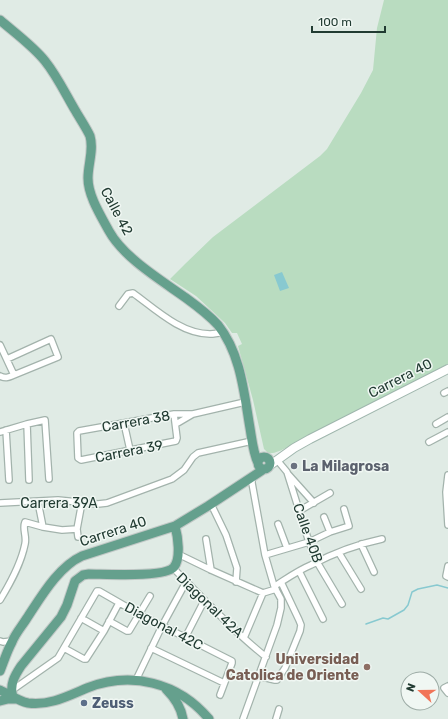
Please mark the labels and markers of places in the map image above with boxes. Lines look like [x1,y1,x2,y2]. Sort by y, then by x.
place label: La Milagrosa [302,458,389,475]
marker: La Milagrosa [289,461,299,471]
place label: Universidad Catolica de Oriente [226,651,359,684]
marker: Universidad Catolica de Oriente [362,662,372,672]
place label: Zeuss [92,695,134,712]
marker: Zeuss [79,698,89,708]

